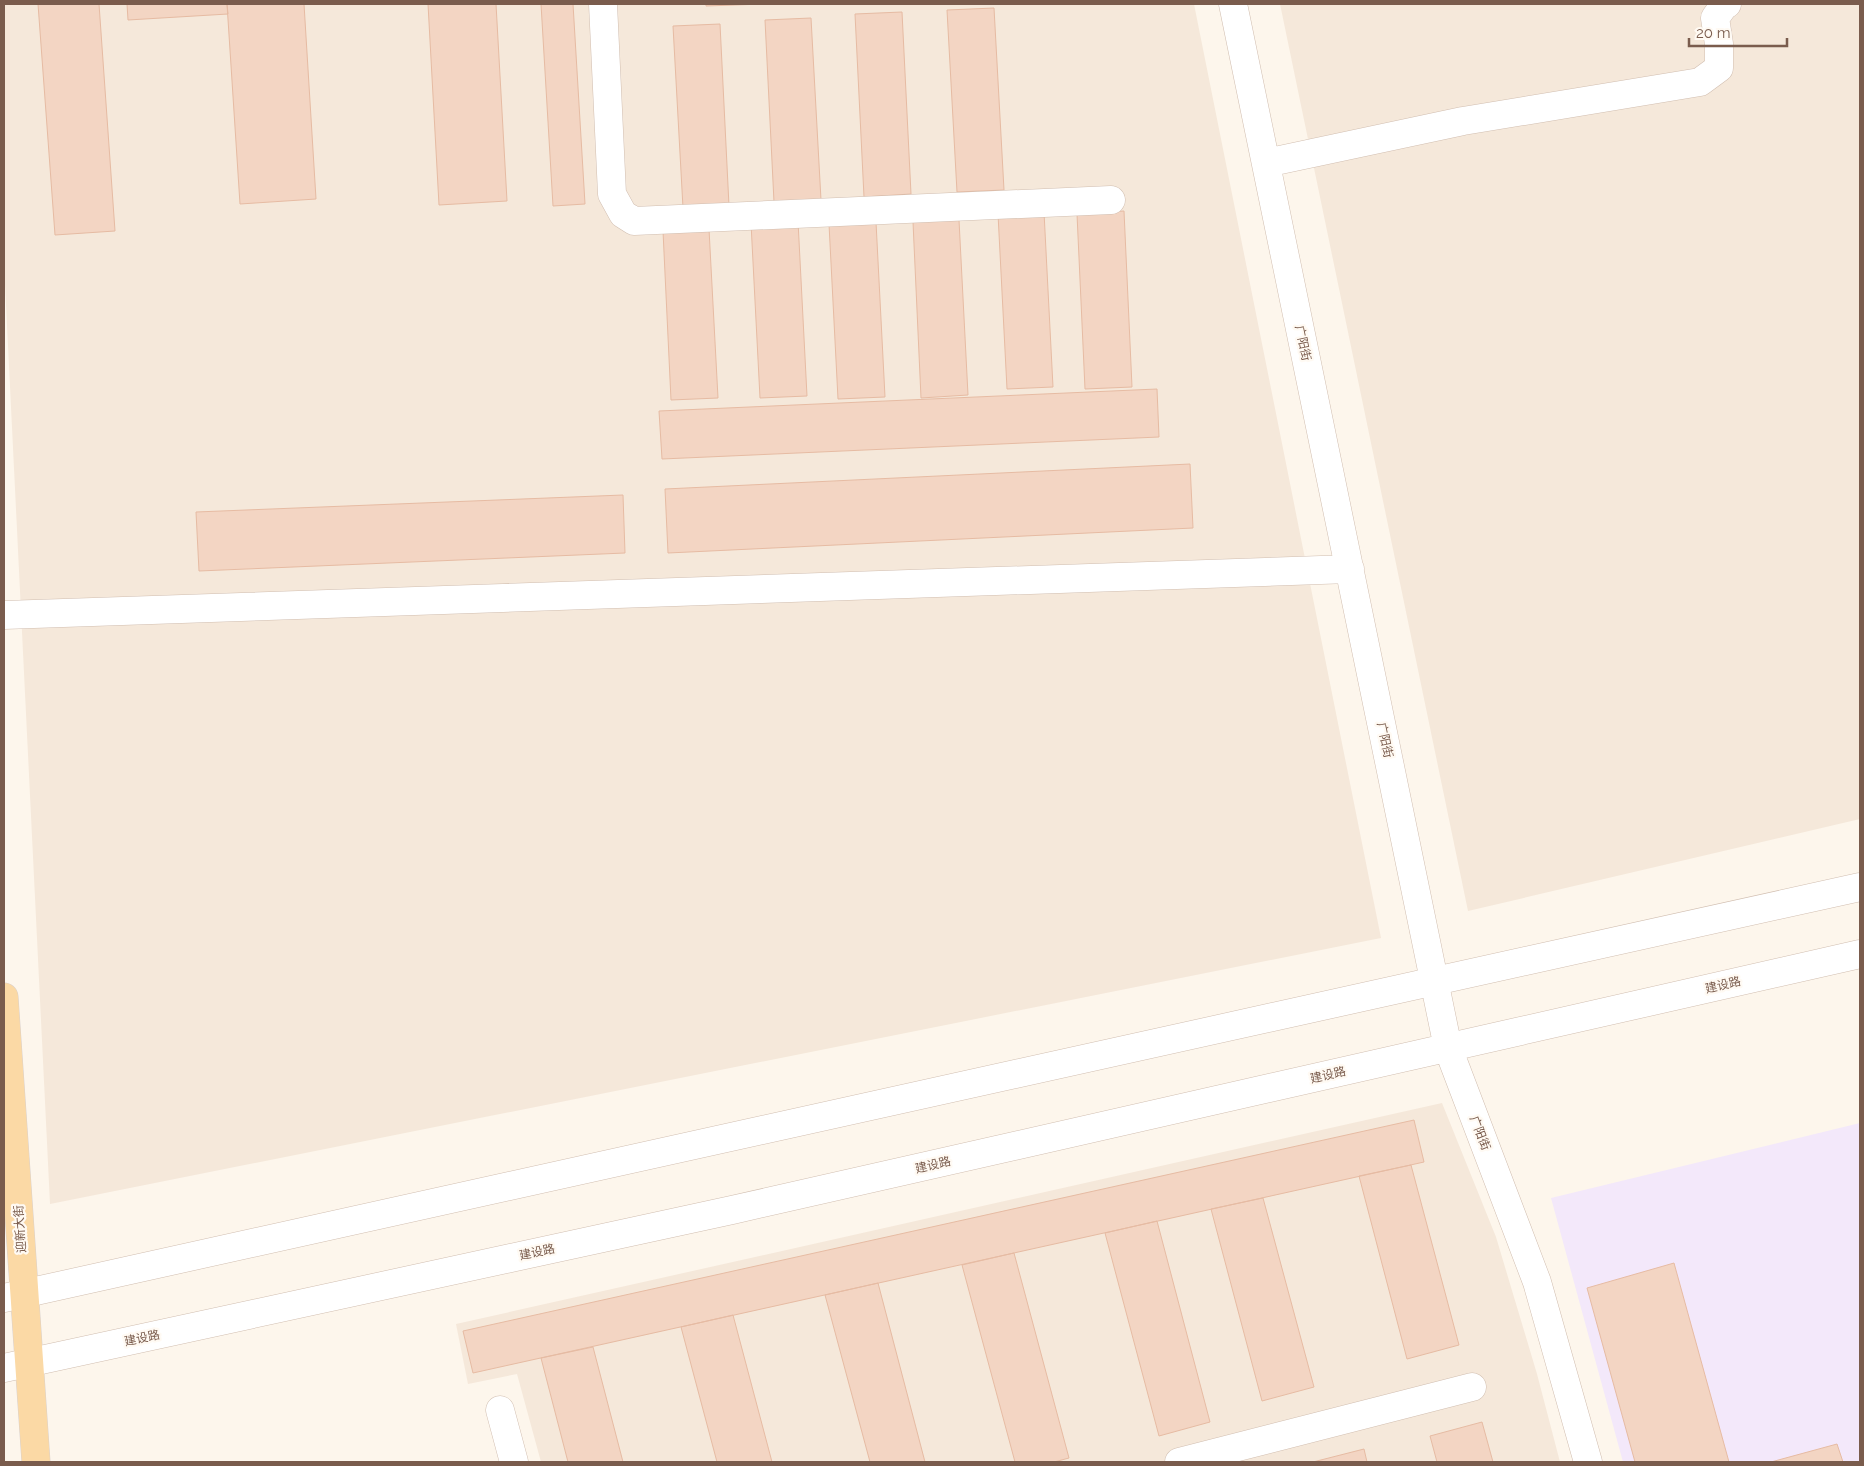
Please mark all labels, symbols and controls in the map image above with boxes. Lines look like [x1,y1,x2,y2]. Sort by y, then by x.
scale bar [1689,15,1786,47]
text: 20 m [1696,24,1731,42]
street label: 广阳街 [1292,324,1314,362]
street label: 广阳街 [1374,721,1396,759]
street label: 建设路 [1704,974,1742,996]
street label: 建设路 [1309,1064,1347,1086]
street label: 广阳街 [1467,1114,1493,1152]
street label: 建设路 [914,1154,952,1176]
street label: 迎新大街 [11,1205,29,1253]
street label: 建设路 [518,1241,556,1263]
street label: 建设路 [123,1327,161,1349]

